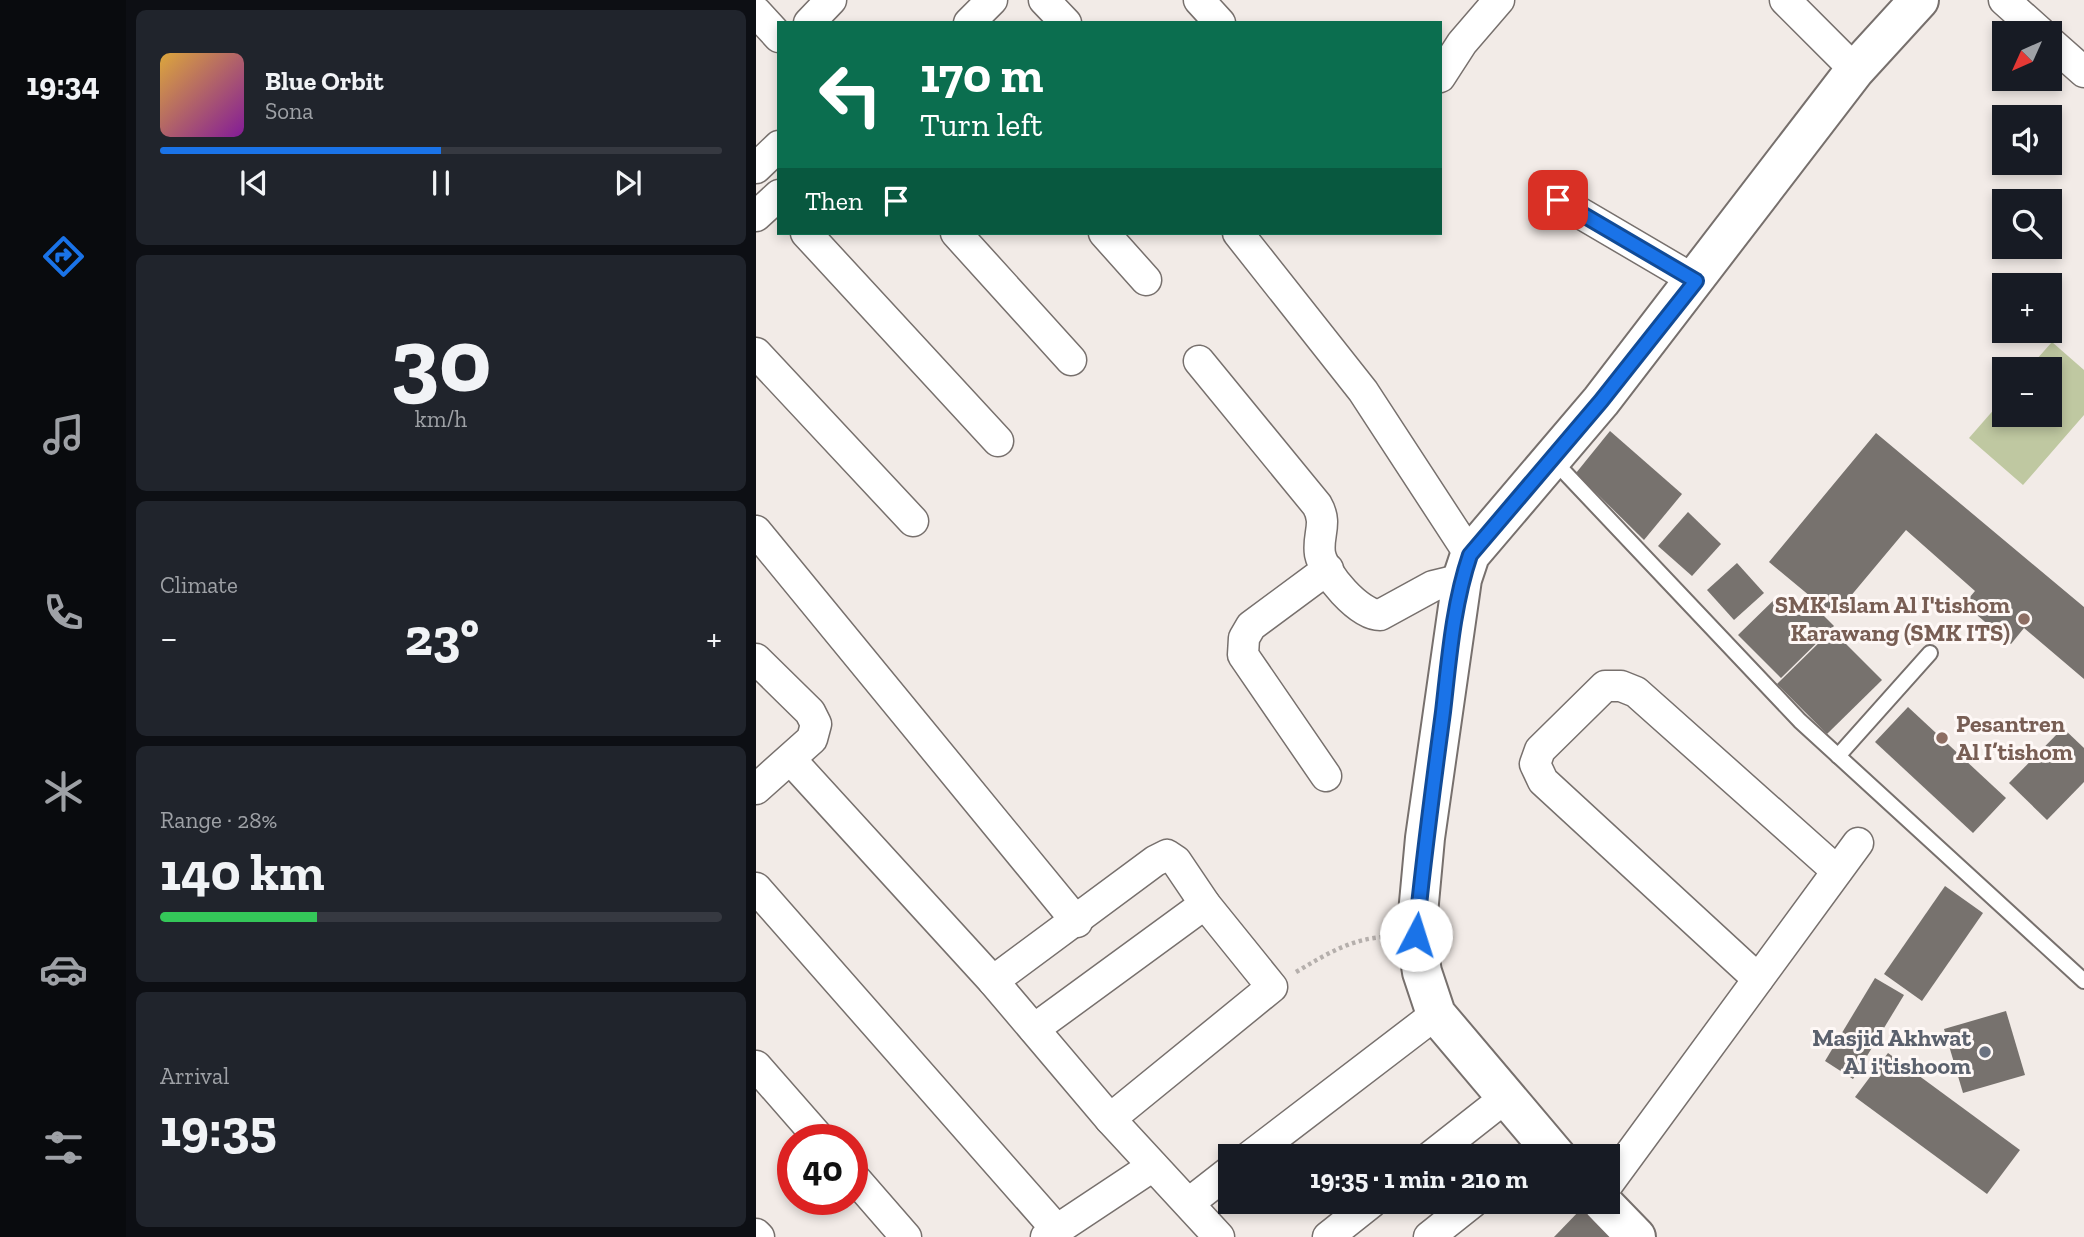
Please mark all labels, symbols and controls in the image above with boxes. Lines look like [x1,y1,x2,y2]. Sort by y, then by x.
north arrow [1992,21,2062,91]
map controls [1992,21,2062,427]
text: 170 m [920,46,1043,105]
icon: left [805,49,896,140]
text: 19:34 [26,65,100,103]
text: Blue Orbit [265,65,384,97]
text: Sona [265,97,313,125]
button: sound [1992,105,2062,175]
text: Turn left [920,106,1042,144]
icon: previous [235,164,273,202]
icon: pause [422,164,460,202]
icon: next [609,164,647,202]
pin [1528,170,1588,230]
icon: arrive [1539,181,1577,219]
icon: arrive [877,182,915,220]
text: Then [805,185,863,217]
button: search [1992,189,2062,259]
icon: directions [39,232,88,281]
button: + [1992,273,2062,343]
text: 30 [391,305,491,414]
button: − [1992,357,2062,427]
text: km/h [415,405,467,433]
icon: music [39,410,88,459]
text: Climate [160,571,238,599]
icon: phone [39,588,88,637]
place label: SMK Islam Al I'tishom Karawang (SMK ITS) [1775,590,2010,647]
text: 23° [405,606,479,668]
marker: SMK Islam Al I'tishom Karawang (SMK ITS) [2016,611,2032,627]
text: − [160,615,178,661]
text: + [706,615,722,661]
place label: Pesantren Al I’tishom [1956,709,2073,766]
marker: Pesantren Al I’tishom [1934,730,1950,746]
icon: climate [39,767,88,816]
text: Range · 28% [160,806,277,834]
text: 140 km [160,841,325,903]
position arrow [1379,898,1453,972]
icon: car [39,945,88,994]
place label: Masjid Akhwat Al i'tishoom [1812,1023,1971,1080]
marker: Masjid Akhwat Al i'tishoom [1977,1044,1993,1060]
text: Arrival [160,1062,229,1090]
text: 19:35 [160,1097,277,1159]
icon: filters [39,1123,88,1172]
speed limit sign: 40 [777,1124,868,1215]
text: 19:35 · 1 min · 210 m [1310,1163,1528,1195]

